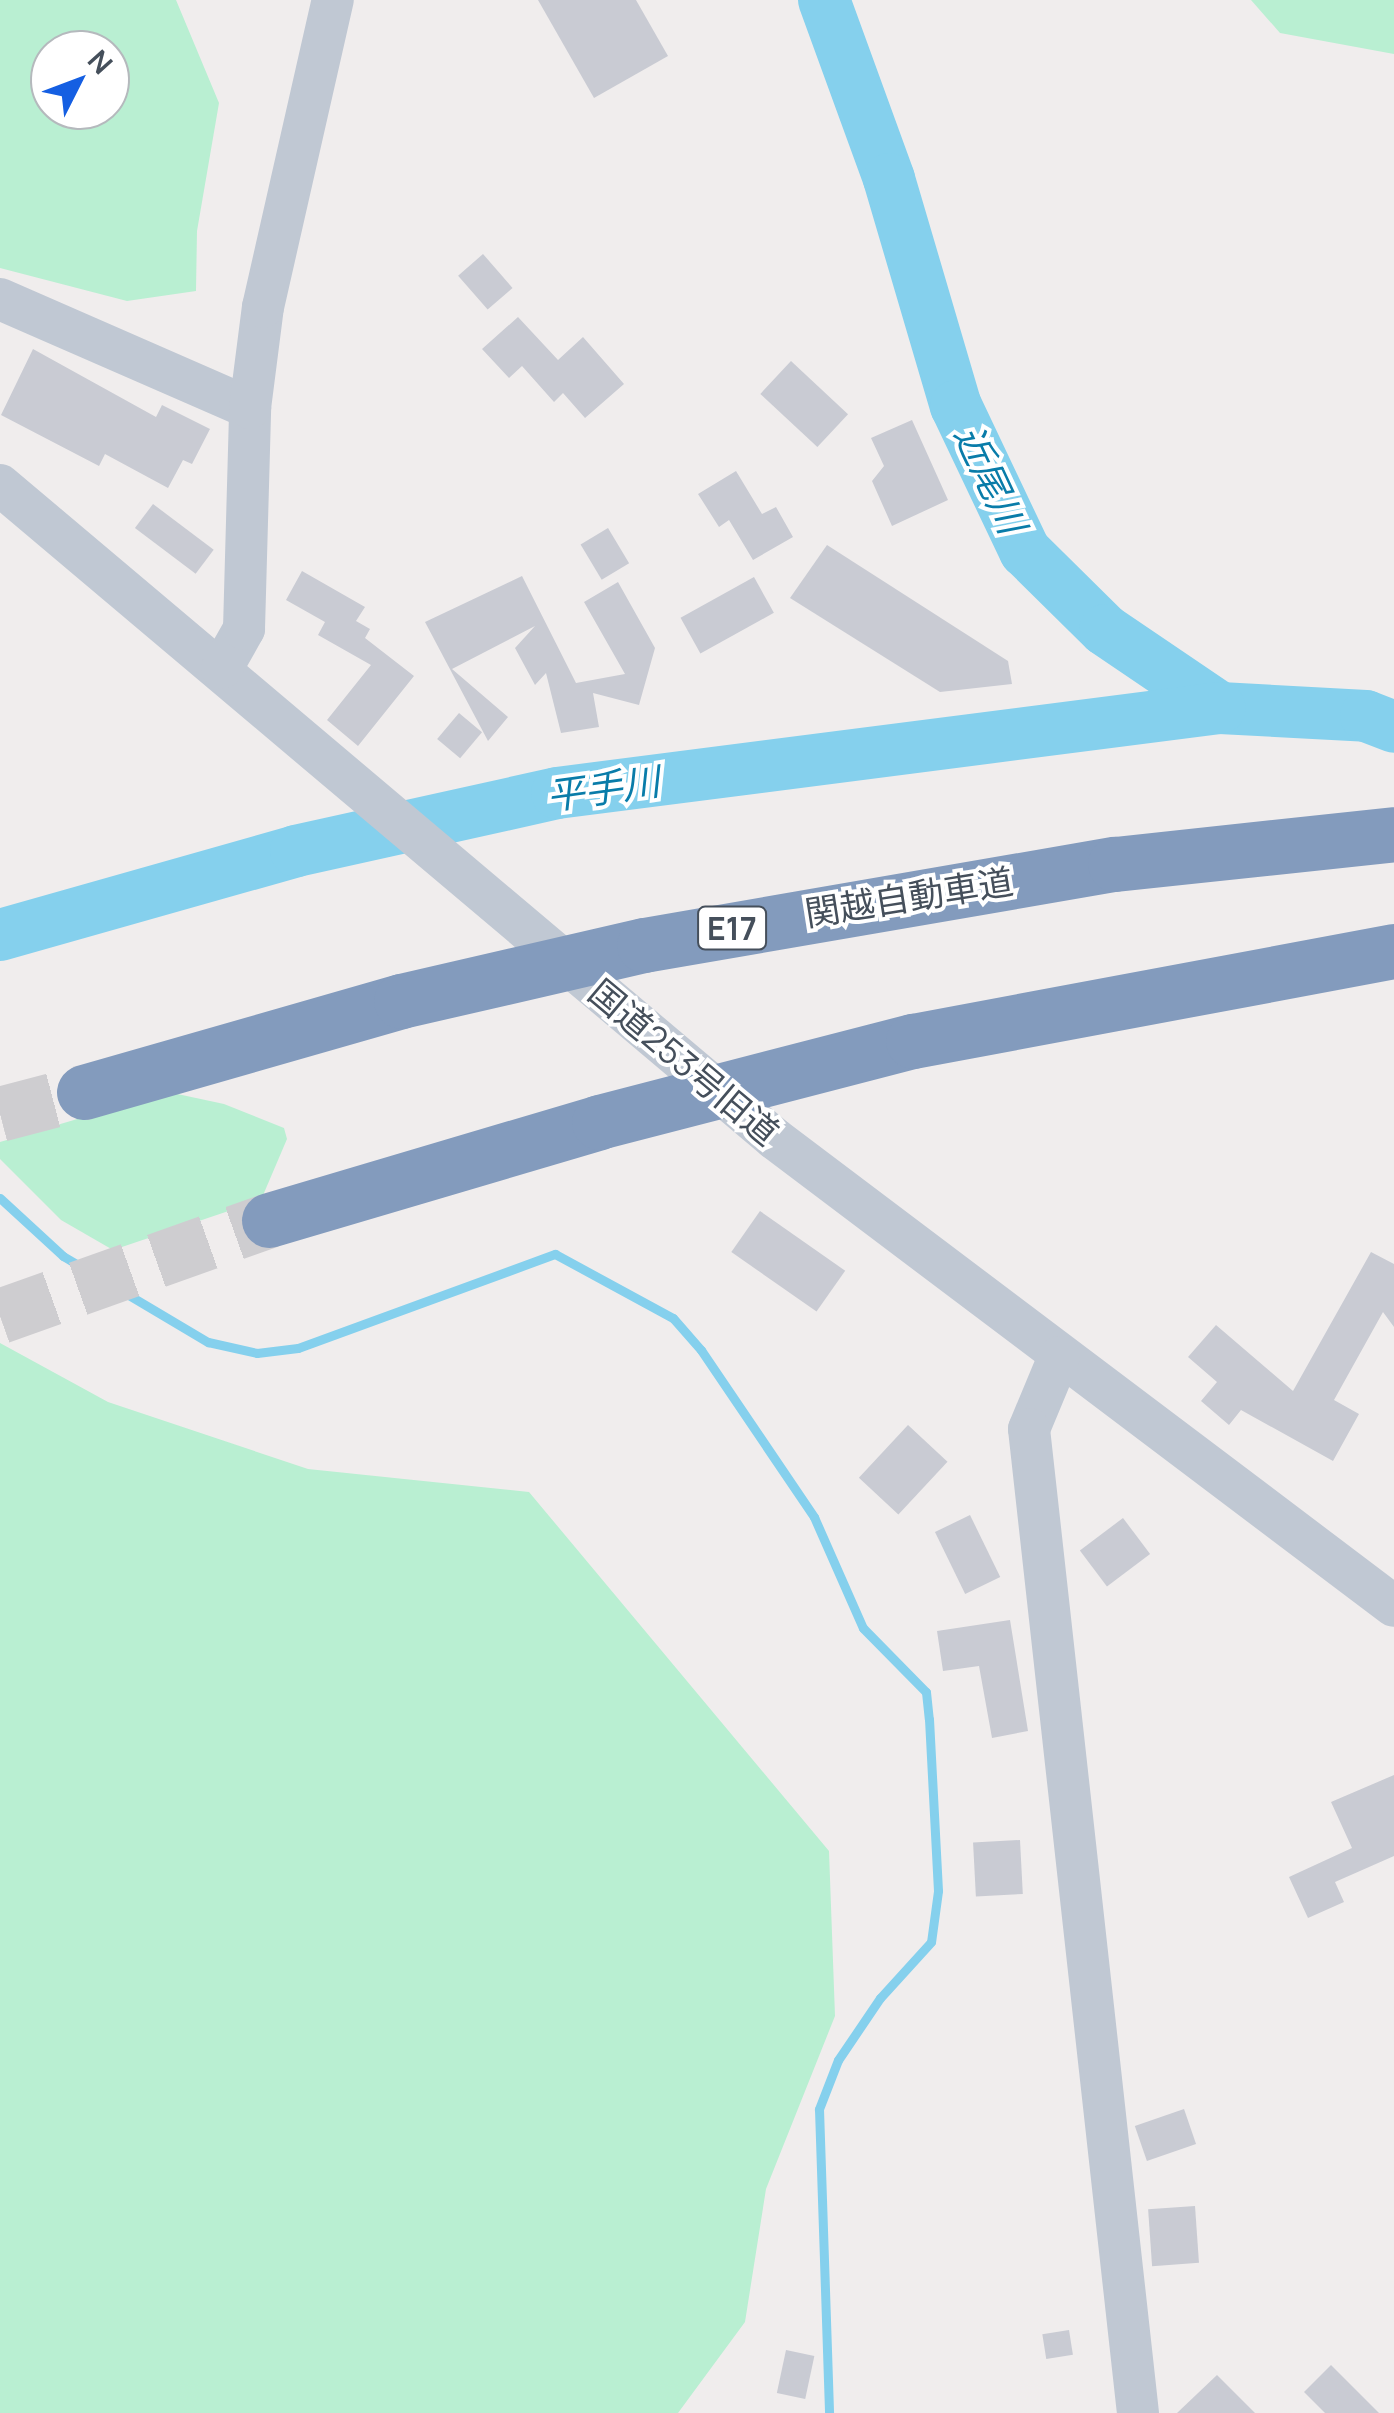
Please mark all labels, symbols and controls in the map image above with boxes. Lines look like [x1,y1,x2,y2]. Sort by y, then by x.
north arrow [30,30,130,130]
text: N [80,41,122,81]
water label: 近尾川 [946,418,1036,540]
water label: 平手川 [543,757,663,819]
street label: 関越自動車道 [802,860,1016,934]
road number: E17 [697,901,767,955]
street label: 国道253号旧道 [581,971,787,1153]

